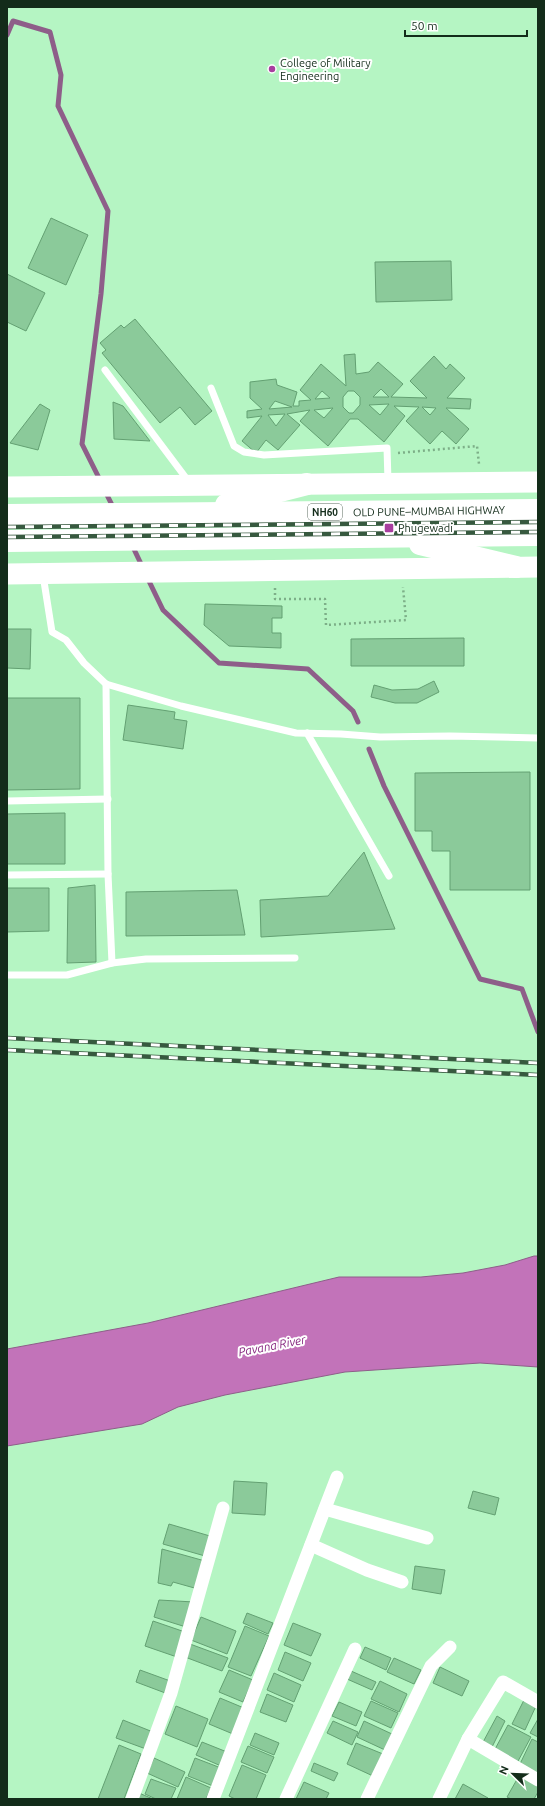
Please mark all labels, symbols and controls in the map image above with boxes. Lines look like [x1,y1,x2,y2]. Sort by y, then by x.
scale bar [405,12,527,38]
text: 50 m [411,19,438,32]
place label: College of Military Engineering [280,57,371,82]
marker: College of Military Engineering [267,64,277,74]
road number: NH60 [308,504,342,520]
street label: OLD PUNE–MUMBAI HIGHWAY [353,504,506,518]
marker: Phugewadi [383,522,395,534]
place label: Phugewadi [398,522,453,534]
water label: Pavana River [237,1333,307,1358]
north arrow [493,1754,533,1794]
text: N [497,1764,511,1776]

